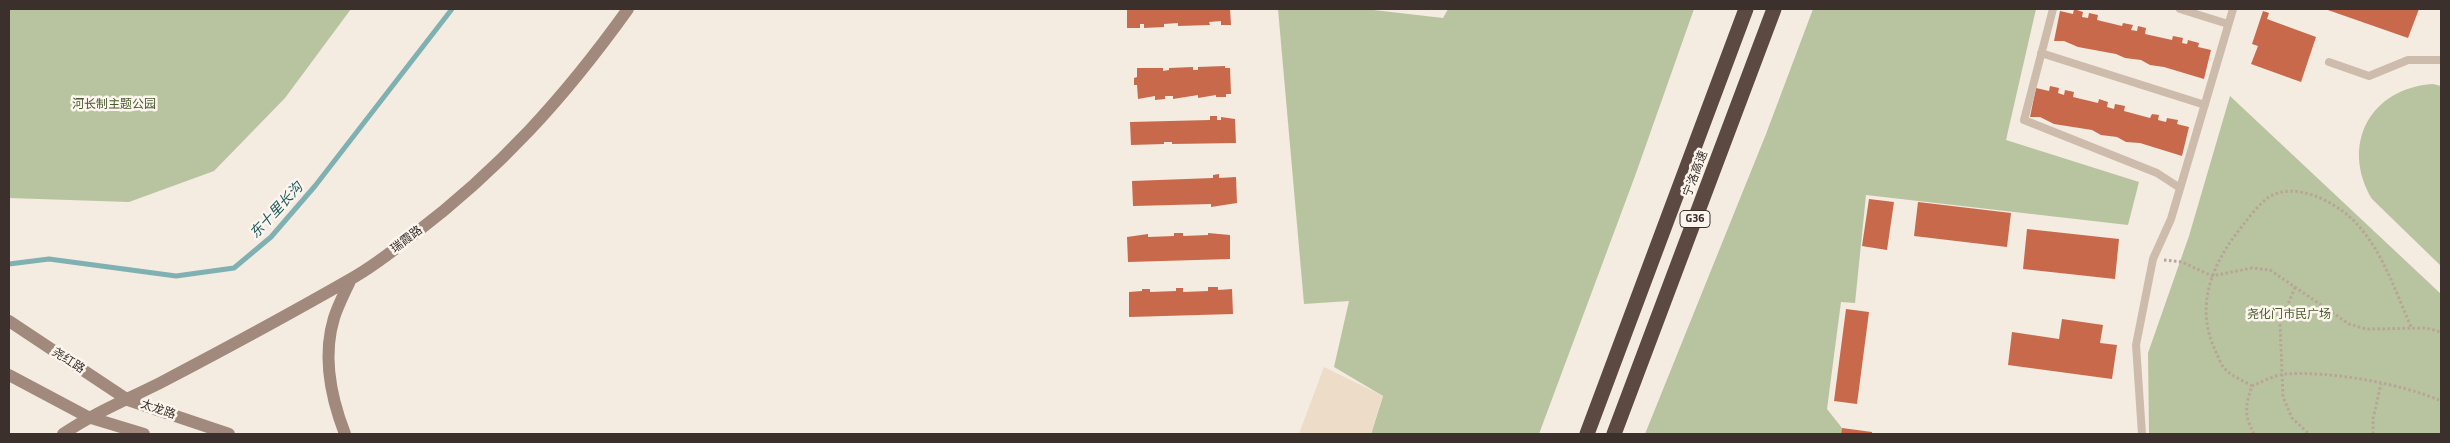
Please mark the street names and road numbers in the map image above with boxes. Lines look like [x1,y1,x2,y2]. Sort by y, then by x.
street label: 宁洛高速 [1681,149,1711,199]
road number: G36 [1680,210,1710,228]
street label: 瑞霞路 [388,223,426,257]
street label: 尧红路 [49,345,87,377]
street label: 太龙路 [139,397,177,423]

